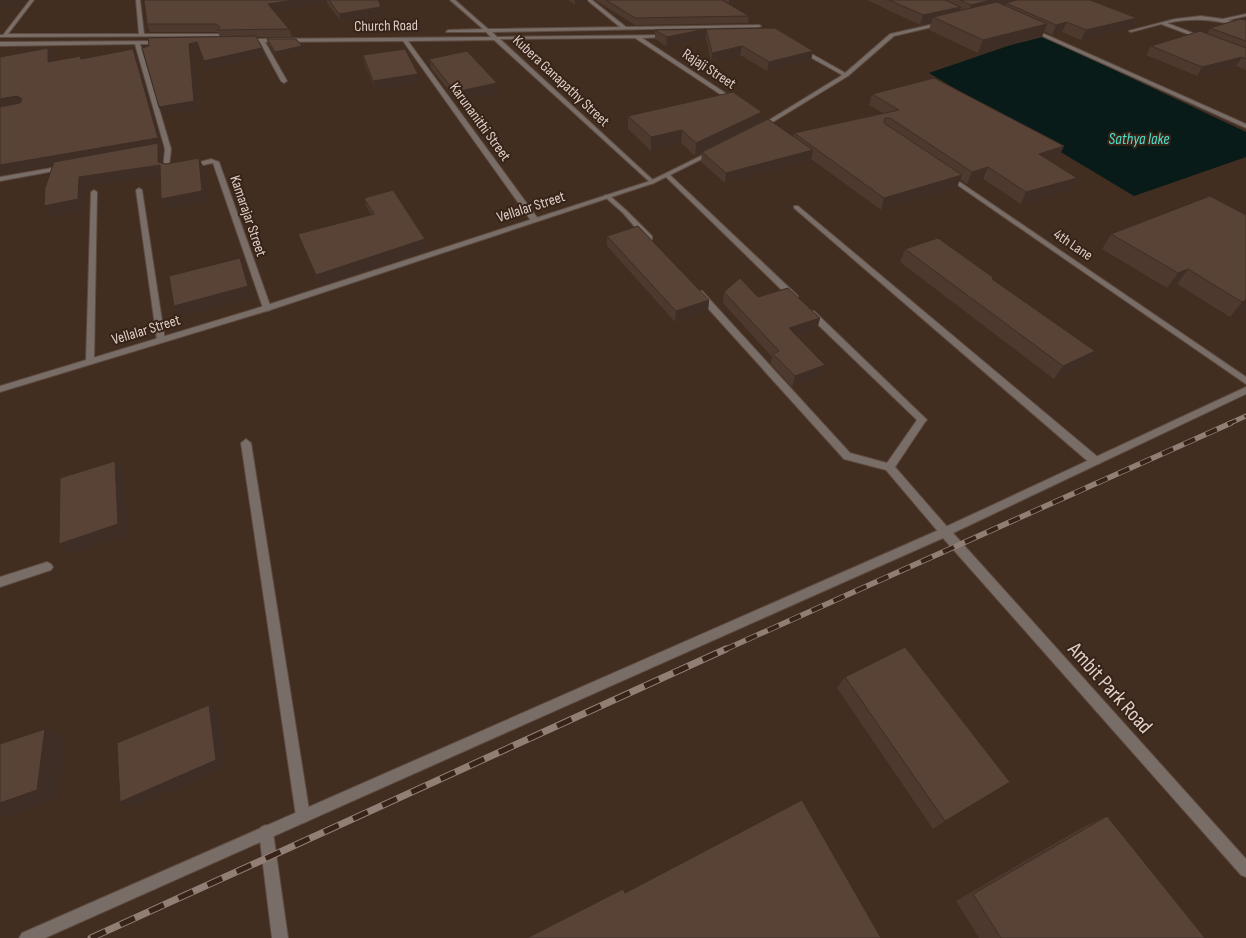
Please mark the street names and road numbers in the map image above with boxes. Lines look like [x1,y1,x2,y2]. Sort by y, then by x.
street label: Church Road [354,16,418,36]
street label: Kubera Ganapathy Street [509,31,614,131]
street label: Rajaji Street [678,45,740,94]
street label: Karunanithi Street [445,79,515,165]
street label: Kamarajar Street [225,173,271,259]
street label: Vellalar Street [495,187,568,227]
street label: 4th Lane [1050,225,1096,265]
street label: Vellalar Street [109,310,183,349]
street label: Ambit Park Road [1062,636,1158,739]

